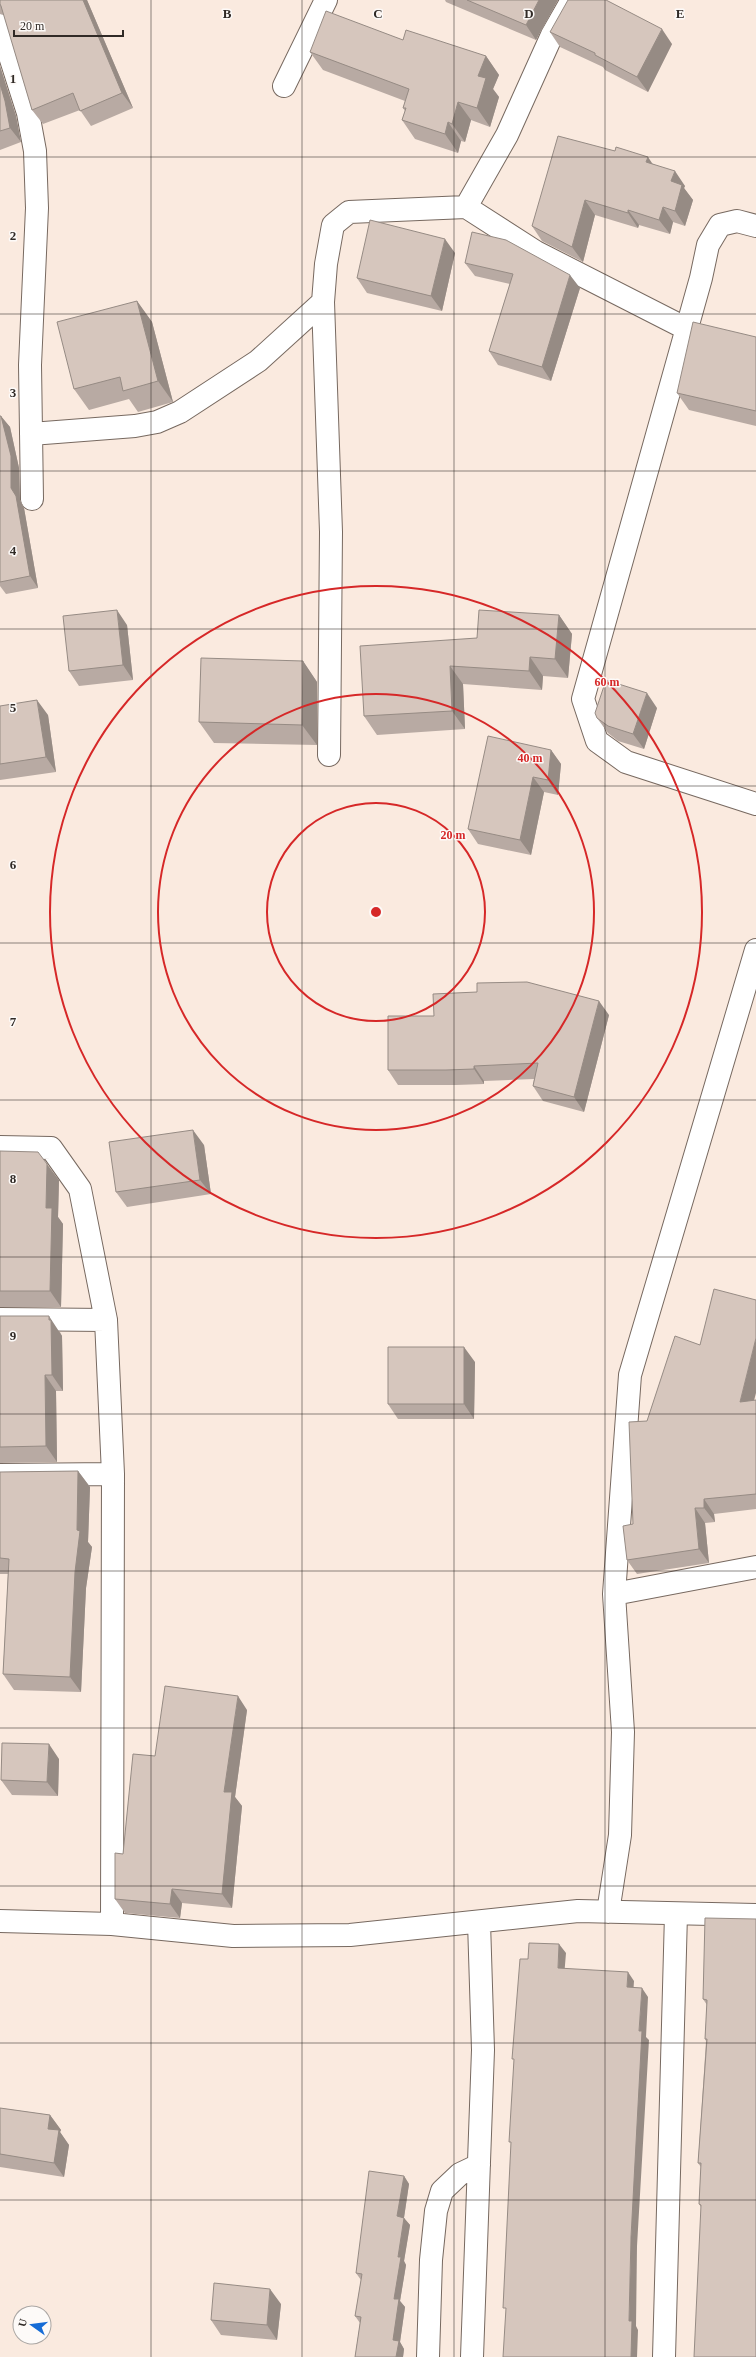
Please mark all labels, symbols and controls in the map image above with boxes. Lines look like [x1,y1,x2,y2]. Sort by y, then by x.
text: B [223,6,232,21]
text: C [373,6,383,21]
text: D [524,6,534,21]
text: E [676,6,684,21]
scale bar [14,12,123,38]
text: 20 m [20,19,45,33]
text: 1 [10,71,16,86]
text: 2 [10,228,16,243]
text: 3 [10,385,17,400]
text: 4 [10,543,17,558]
text: 60 m [595,675,620,689]
text: 5 [10,700,17,715]
text: 40 m [518,751,543,765]
text: 20 m [441,828,466,842]
text: 6 [10,857,17,872]
centre of rings [369,905,383,919]
text: 7 [10,1014,17,1029]
text: 8 [10,1171,17,1186]
text: 9 [10,1328,17,1343]
north arrow [12,2305,52,2345]
text: U [16,2317,29,2328]

